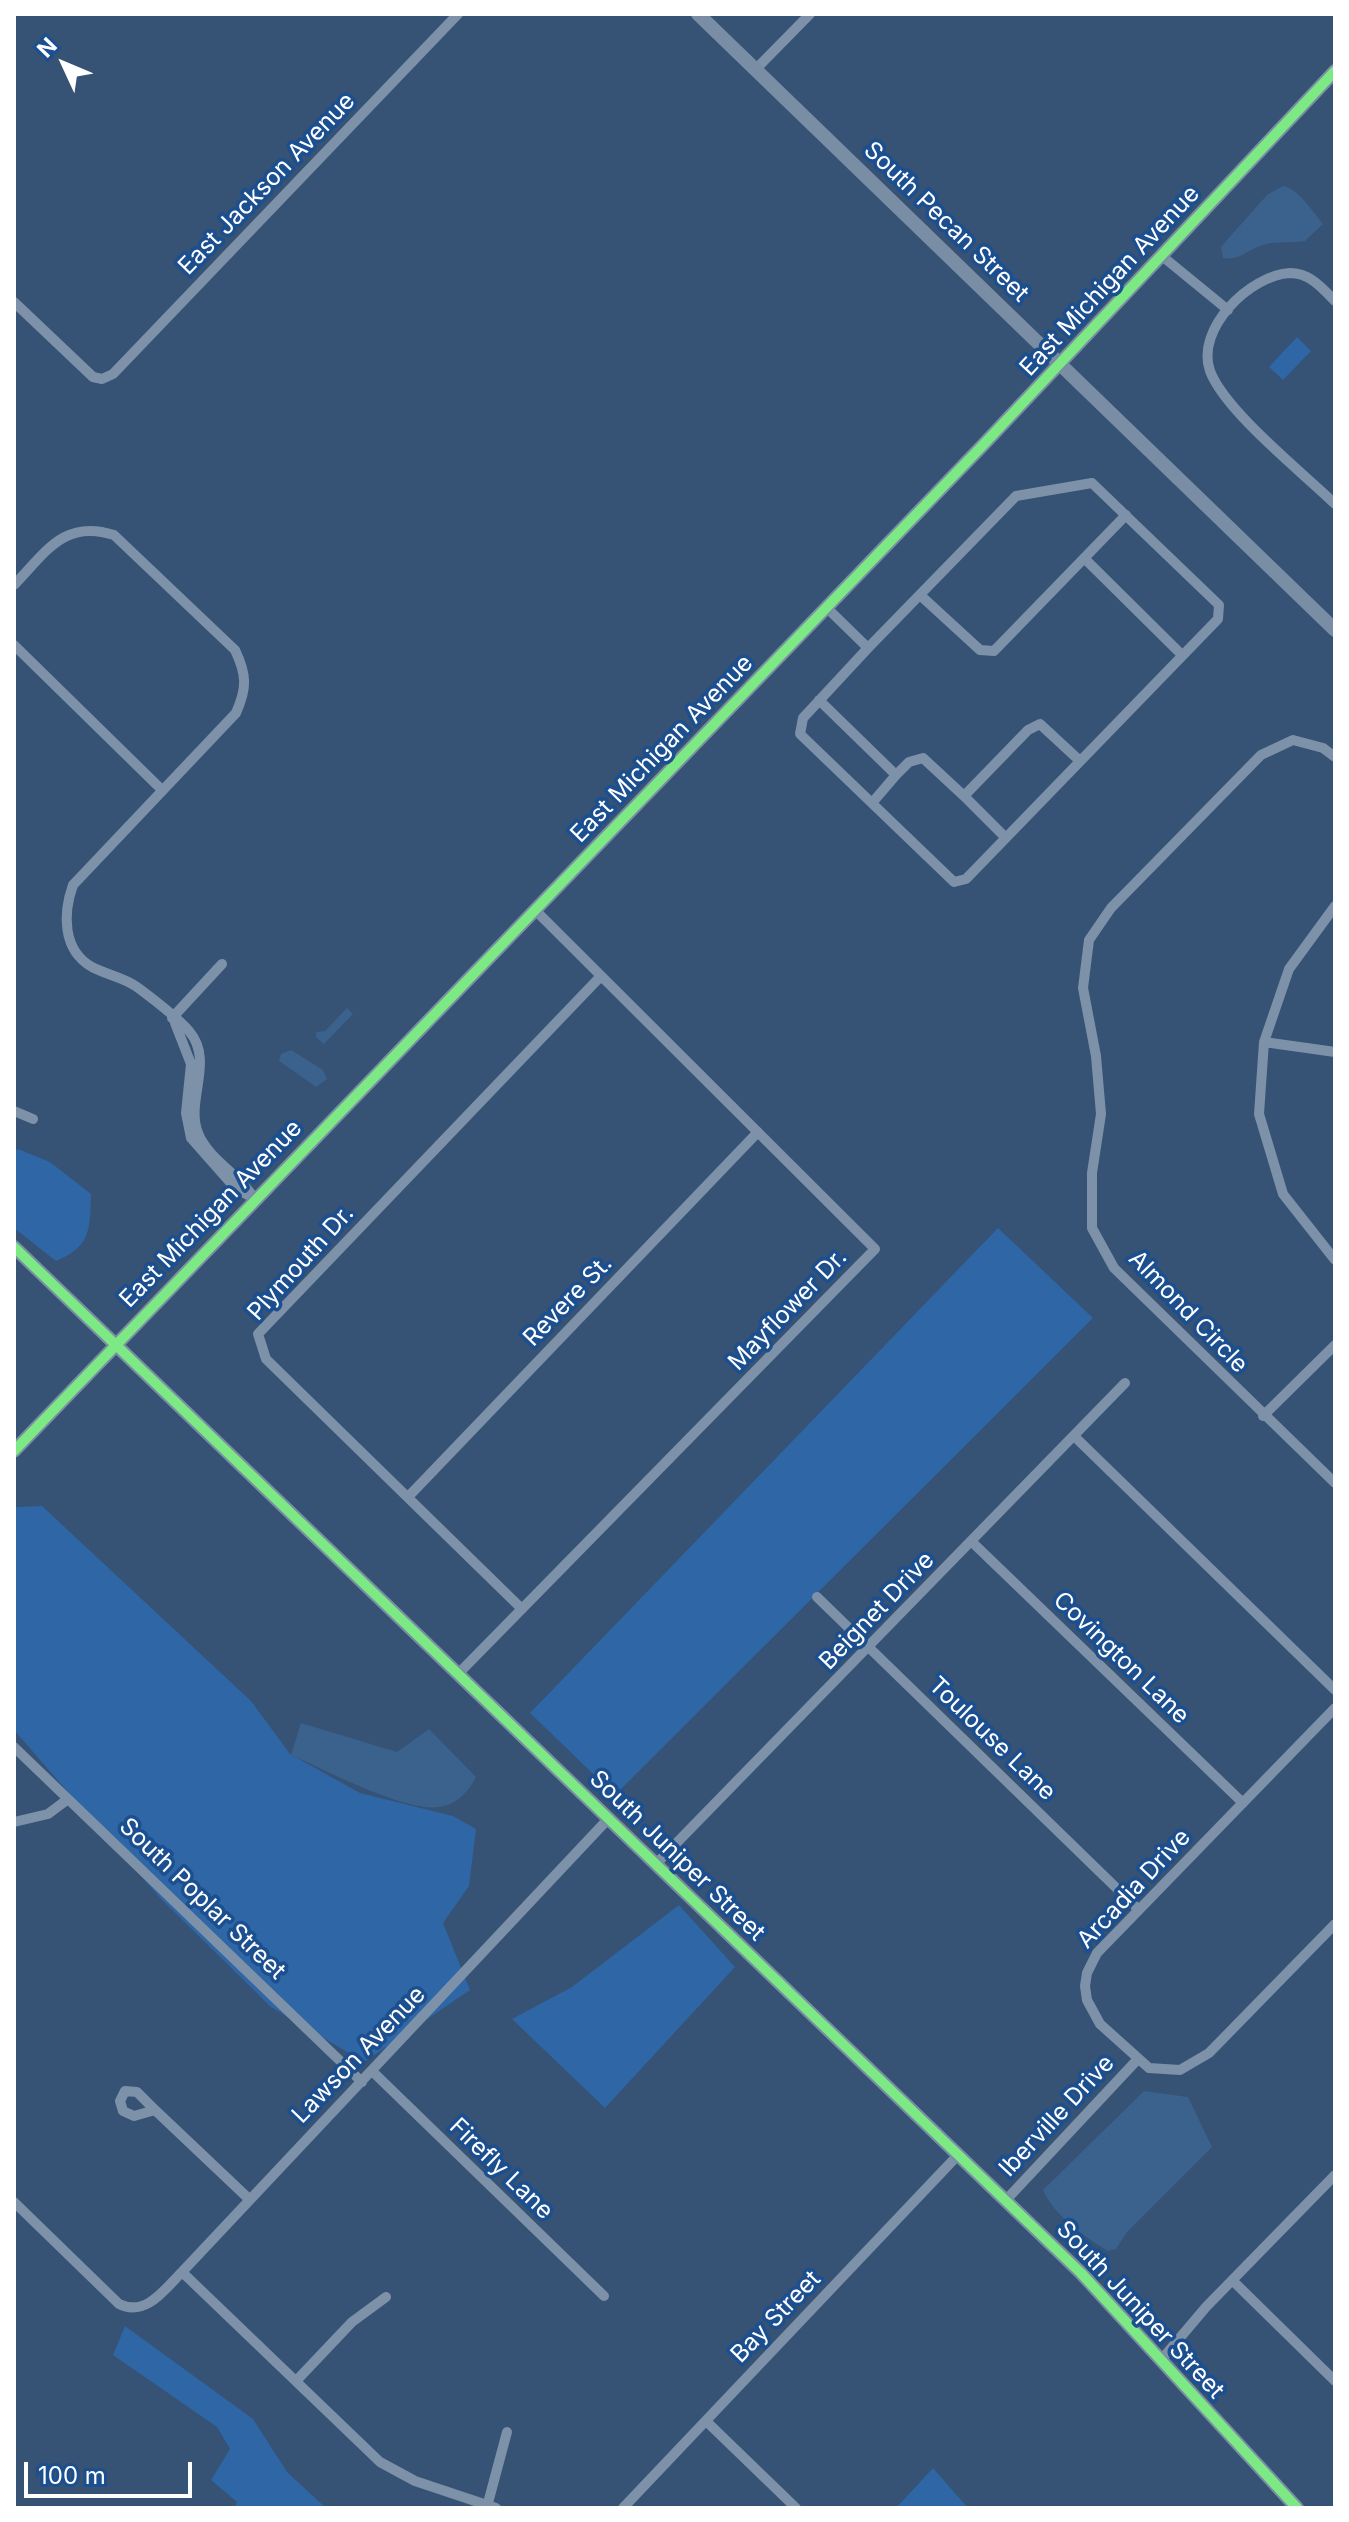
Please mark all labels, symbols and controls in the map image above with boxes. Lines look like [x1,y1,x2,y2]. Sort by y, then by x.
north arrow [24,24,104,104]
text: N [32,32,62,62]
street label: East Jackson Avenue [173,87,361,281]
street label: South Pecan Street [858,136,1034,308]
street label: East Michigan Avenue [1014,180,1206,382]
street label: East Michigan Avenue [565,649,759,849]
street label: East Michigan Avenue [114,1114,308,1314]
street label: Plymouth Dr. [242,1200,360,1326]
street label: Mayflower Dr. [723,1243,853,1377]
street label: Almond Circle [1122,1245,1254,1379]
street label: Revere St. [518,1250,618,1352]
street label: Beignet Drive [814,1546,940,1676]
street label: Covington Lane [1047,1586,1195,1730]
street label: Toulouse Lane [923,1671,1061,1807]
street label: South Juniper Street [583,1765,771,1947]
street label: South Poplar Street [113,1812,291,1986]
street label: Arcadia Drive [1071,1823,1197,1955]
street label: Lawson Avenue [286,1981,432,2129]
street label: Iberville Drive [993,2049,1121,2183]
street label: Firefly Lane [443,2112,559,2226]
street label: South Juniper Street [1050,2215,1230,2405]
street label: Bay Street [725,2265,827,2369]
scale bar [28,2446,196,2496]
text: 100 m [38,2461,106,2490]

